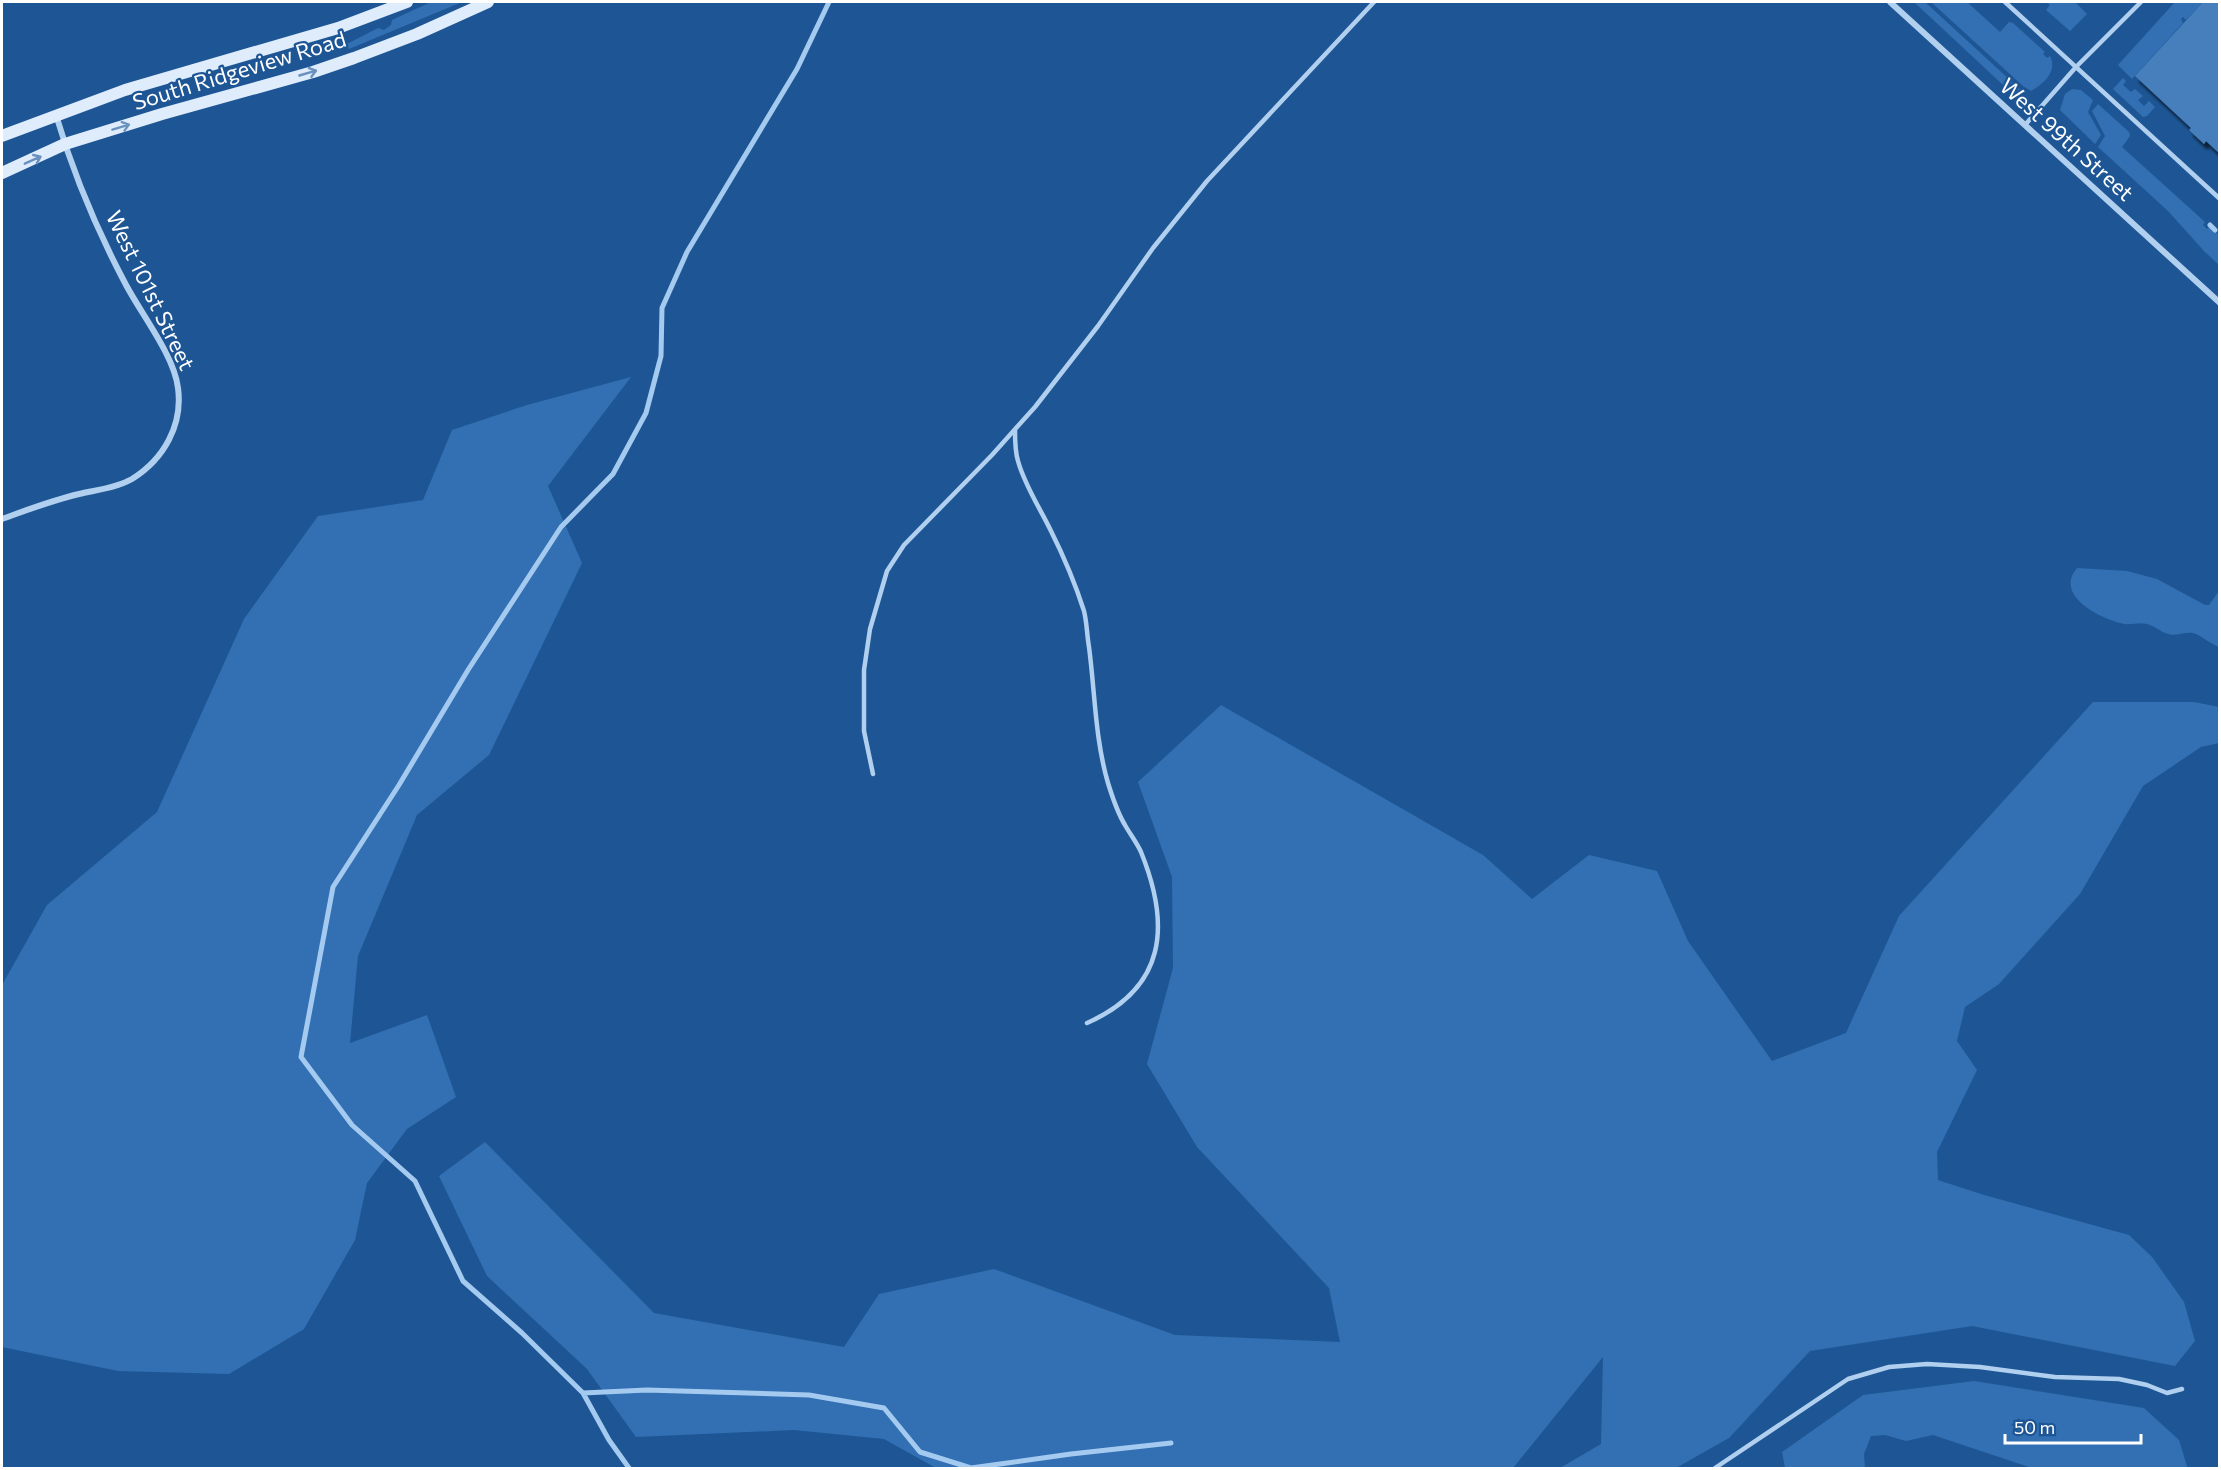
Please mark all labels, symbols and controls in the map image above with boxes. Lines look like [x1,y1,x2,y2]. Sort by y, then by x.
street label: South Ridgeview Road [129,25,349,115]
one-way arrow [298,67,317,78]
street label: West 99th Street [1995,72,2139,206]
one-way arrow [111,121,130,132]
one-way arrow [24,153,42,165]
street label: West 101st Street [101,206,201,374]
scale bar [2005,1407,2142,1445]
text: 50 m [2014,1416,2055,1438]

